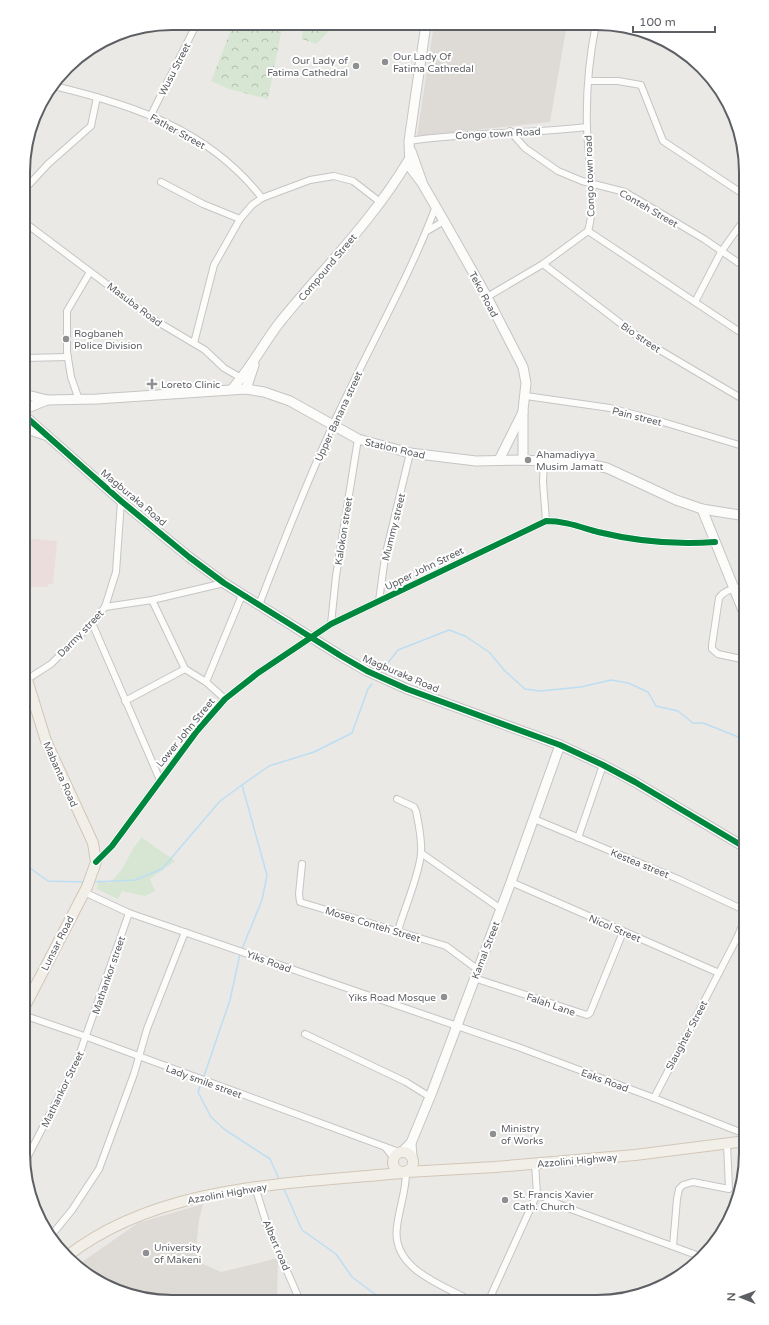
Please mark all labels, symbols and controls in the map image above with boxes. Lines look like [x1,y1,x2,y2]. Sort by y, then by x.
scale bar [633,8,715,34]
text: 100 m [639,15,676,29]
street label: Wusu Street [156,41,193,98]
place label: Our Lady Of Fatima Cathredal [393,51,474,75]
place label: Our Lady of Fatima Cathedral [267,55,348,79]
marker: Our Lady Of Fatima Cathredal [380,57,390,67]
marker: Our Lady of Fatima Cathedral [351,61,361,71]
street label: Father Street [148,112,207,152]
street label: Congo town Road [455,126,541,142]
street label: Congo town road [583,135,597,217]
street label: Conteh Street [617,187,680,231]
street label: Compound Street [296,231,360,304]
street label: Teko Road [466,269,500,319]
street label: Masuba Road [104,280,164,329]
street label: Bio street [618,320,663,356]
place label: Rogbaneh Police Division [74,328,142,352]
marker: Rogbaneh Police Division [61,334,71,344]
street label: Upper Banana street [313,369,365,463]
marker: Loreto Clinic [146,378,158,390]
place label: Loreto Clinic [161,379,220,391]
street label: Pain street [611,405,663,429]
street label: Station Road [363,436,426,462]
place label: Ahamadiyya Musim Jamatt [536,449,603,473]
marker: Ahamadiyya Musim Jamatt [523,455,533,465]
street label: Magburaka Road [98,467,169,529]
street label: Mummy street [380,492,408,562]
street label: Kalokon street [333,496,355,566]
street label: Upper John Street [383,545,466,593]
street label: Darmy street [55,607,106,660]
street label: Magburaka Road [360,652,441,695]
street label: Lower John Street [154,695,218,770]
street label: Mabanta Road [40,740,80,809]
street label: Kestea street [609,847,671,881]
street label: Moses Conteh Street [324,905,422,945]
street label: Nicol Street [587,913,643,945]
street label: Lunsar Road [39,914,77,973]
street label: Kamal Street [469,920,502,981]
street label: Mathankor street [90,934,128,1016]
street label: Yiks Road [245,948,293,976]
street label: Falah Lane [525,991,577,1019]
place label: Yiks Road Mosque [348,992,436,1004]
marker: Yiks Road Mosque [439,992,449,1002]
street label: Slaughter Street [664,999,710,1072]
street label: Mathankor Street [39,1049,87,1129]
street label: Lady smile street [164,1063,244,1101]
street label: Eaks Road [579,1067,630,1095]
place label: Ministry of Works [501,1123,543,1147]
marker: Ministry of Works [488,1129,498,1139]
street label: Azzolini Highway [536,1151,618,1170]
street label: Azzolini Highway [186,1181,269,1207]
place label: St. Francis Xavier Cath. Church [513,1189,594,1213]
marker: St. Francis Xavier Cath. Church [500,1195,510,1205]
street label: Albert road [260,1218,292,1273]
place label: University of Makeni [154,1242,202,1266]
marker: University of Makeni [141,1248,151,1258]
north arrow [721,1277,761,1317]
text: N [725,1292,738,1301]

